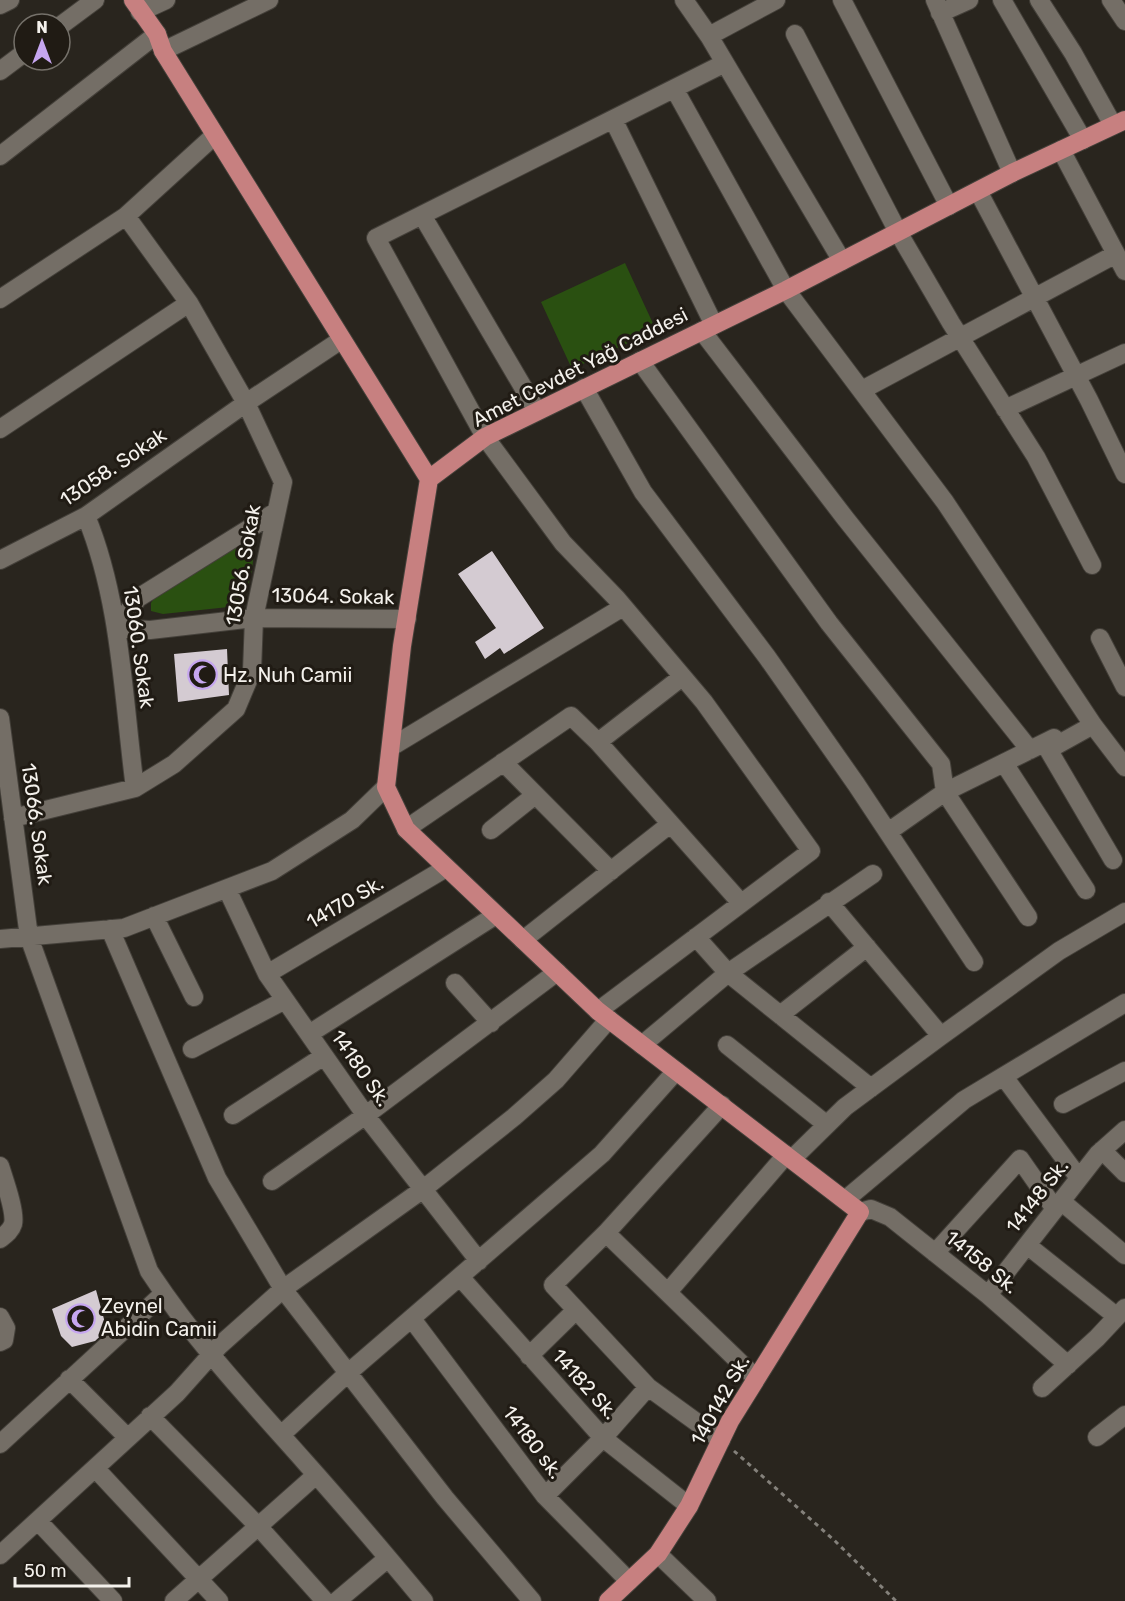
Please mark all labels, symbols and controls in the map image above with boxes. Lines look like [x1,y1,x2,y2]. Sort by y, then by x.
north arrow [12,12,72,72]
text: N [36,18,48,37]
street label: Amet Cevdet Yağ Caddesi [468,302,692,432]
street label: 13058. Sokak [55,422,171,511]
street label: 13056. Sokak [221,502,266,627]
street label: 13064. Sokak [271,583,395,609]
street label: 13060. Sokak [119,584,160,710]
mosque icon: Hz. Nuh Camii [186,659,218,691]
place label: Hz. Nuh Camii [223,663,352,687]
street label: 13066. Sokak [17,762,58,887]
street label: 14170 Sk. [302,870,388,934]
street label: 14180 Sk. [326,1025,396,1111]
street label: 14148 Sk. [1001,1154,1073,1238]
street label: 14158 Sk. [941,1225,1023,1299]
place label: Zeynel Abidin Camii [101,1294,217,1341]
mosque icon: Zeynel Abidin Camii [64,1302,96,1334]
street label: 14182 Sk. [547,1344,623,1424]
street label: 140142 Sk. [685,1351,755,1449]
street label: 14180 sk. [498,1401,568,1483]
scale bar [15,1550,129,1588]
text: 50 m [24,1560,67,1582]

